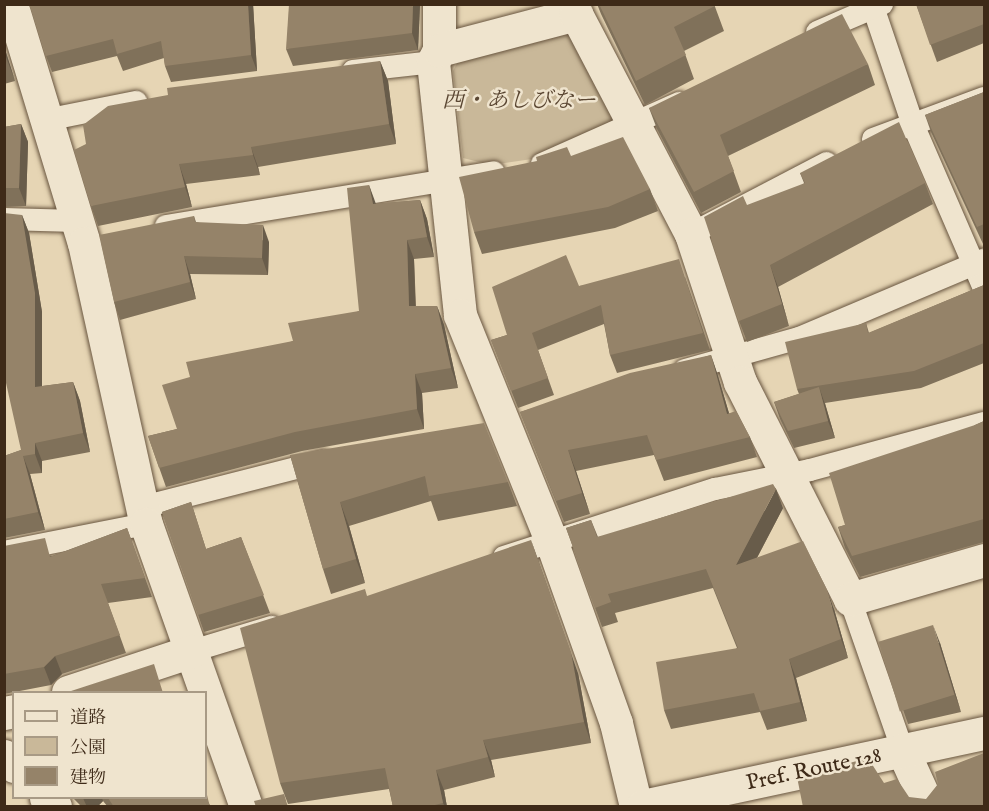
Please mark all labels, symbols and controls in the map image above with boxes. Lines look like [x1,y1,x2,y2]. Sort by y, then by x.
park label: 西・あしびなー [442,89,596,115]
legend [12,691,207,799]
text: 道路 [70,707,106,730]
text: 公園 [70,737,106,760]
street label: Pref. Route 128 [744,743,884,797]
text: 建物 [70,767,106,790]

